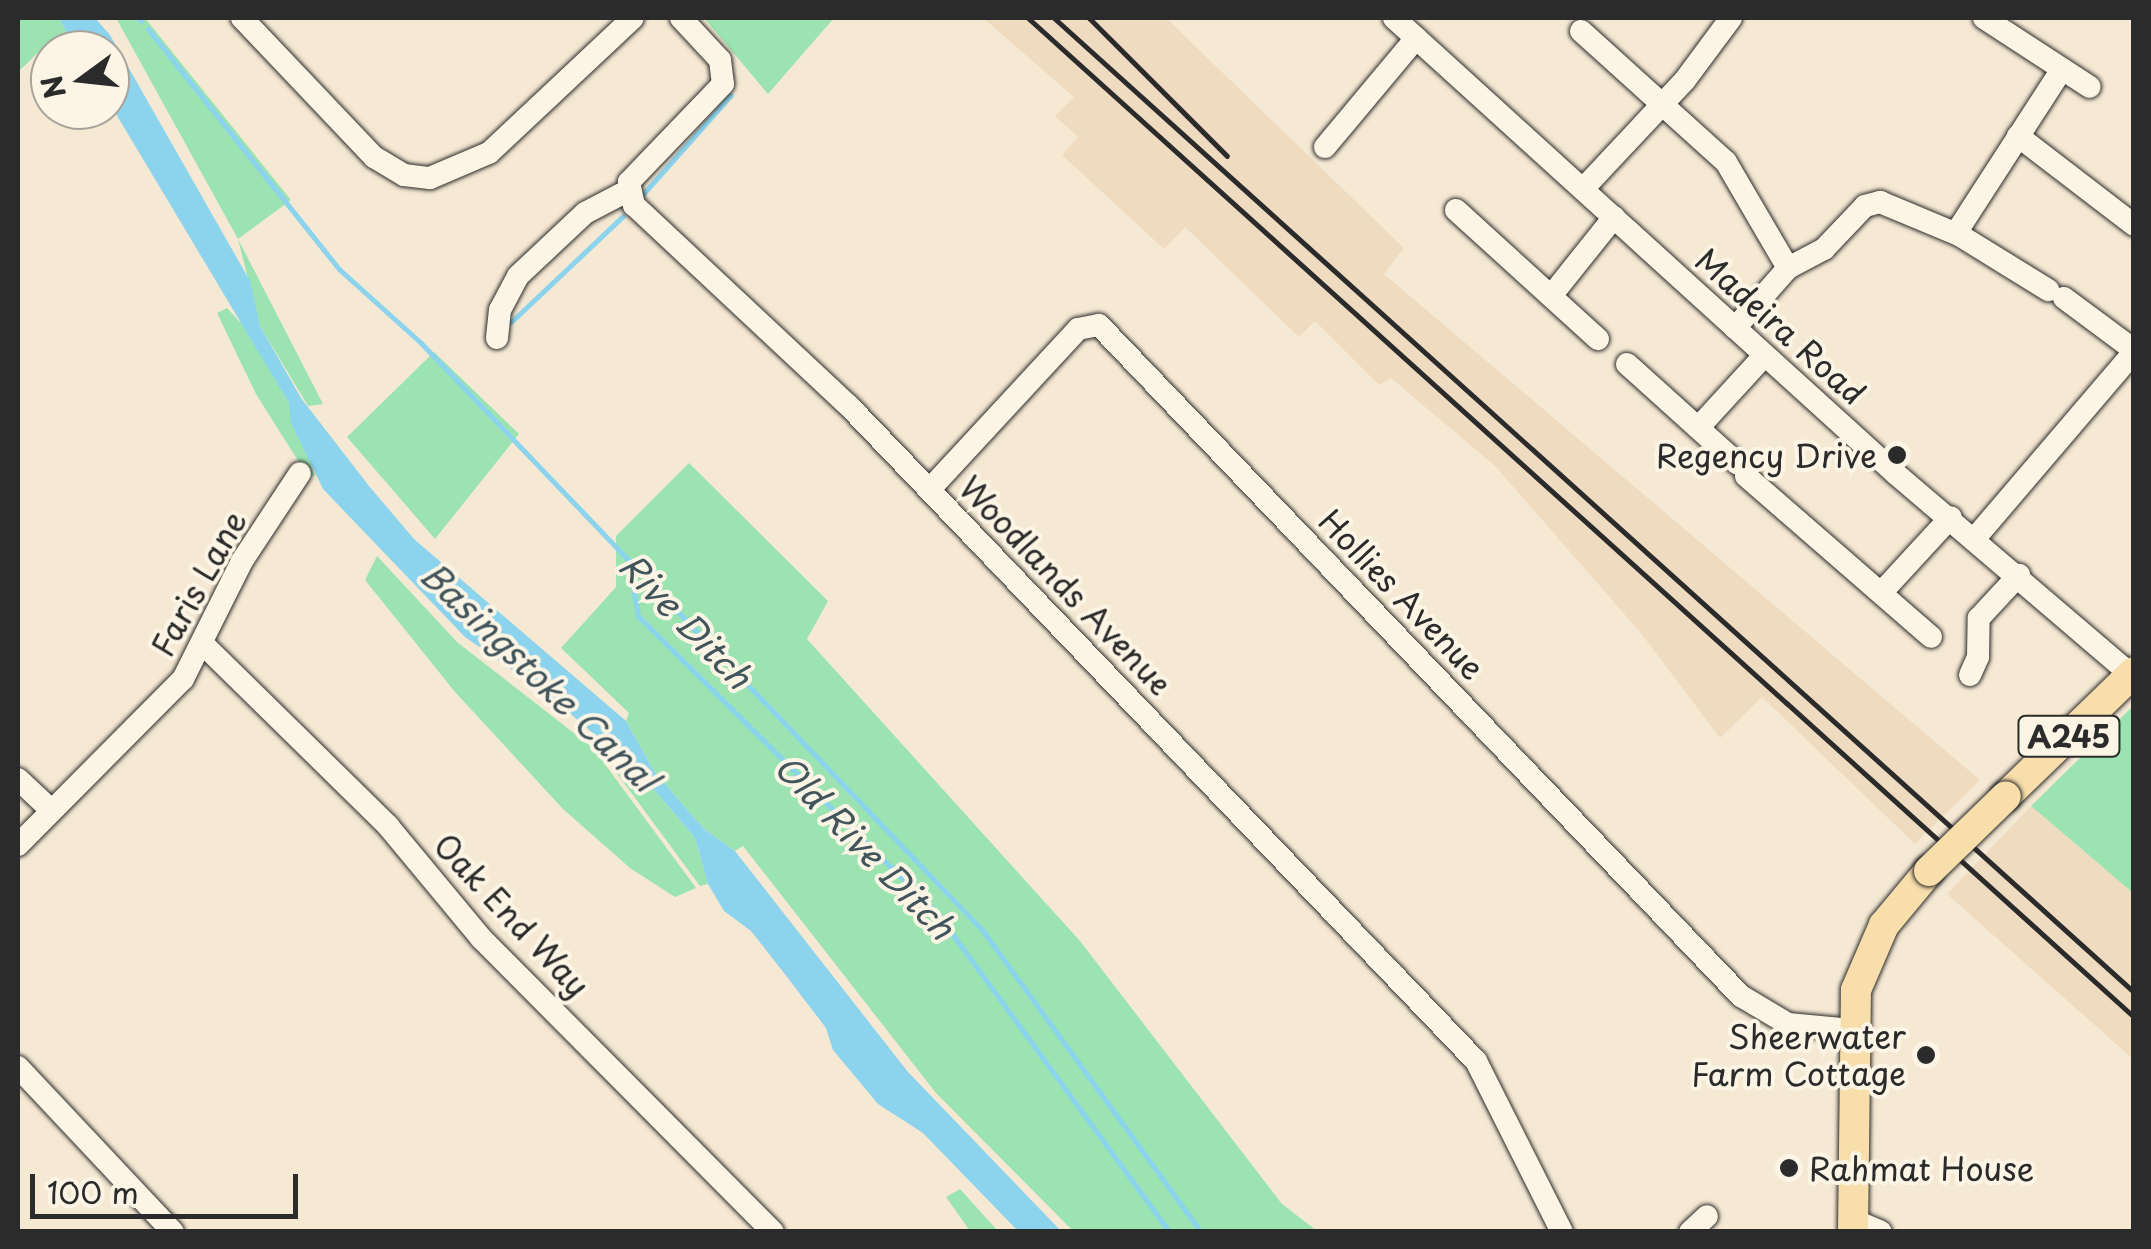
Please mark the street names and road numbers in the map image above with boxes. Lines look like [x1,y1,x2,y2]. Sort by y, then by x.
street label: Madeira Road [1688,240,1874,412]
street label: Woodlands Avenue [953,469,1179,701]
street label: Hollies Avenue [1312,501,1492,687]
street label: Faris Lane [142,503,254,663]
road number: A245 [2016,711,2122,761]
street label: Oak End Way [426,824,598,1006]

